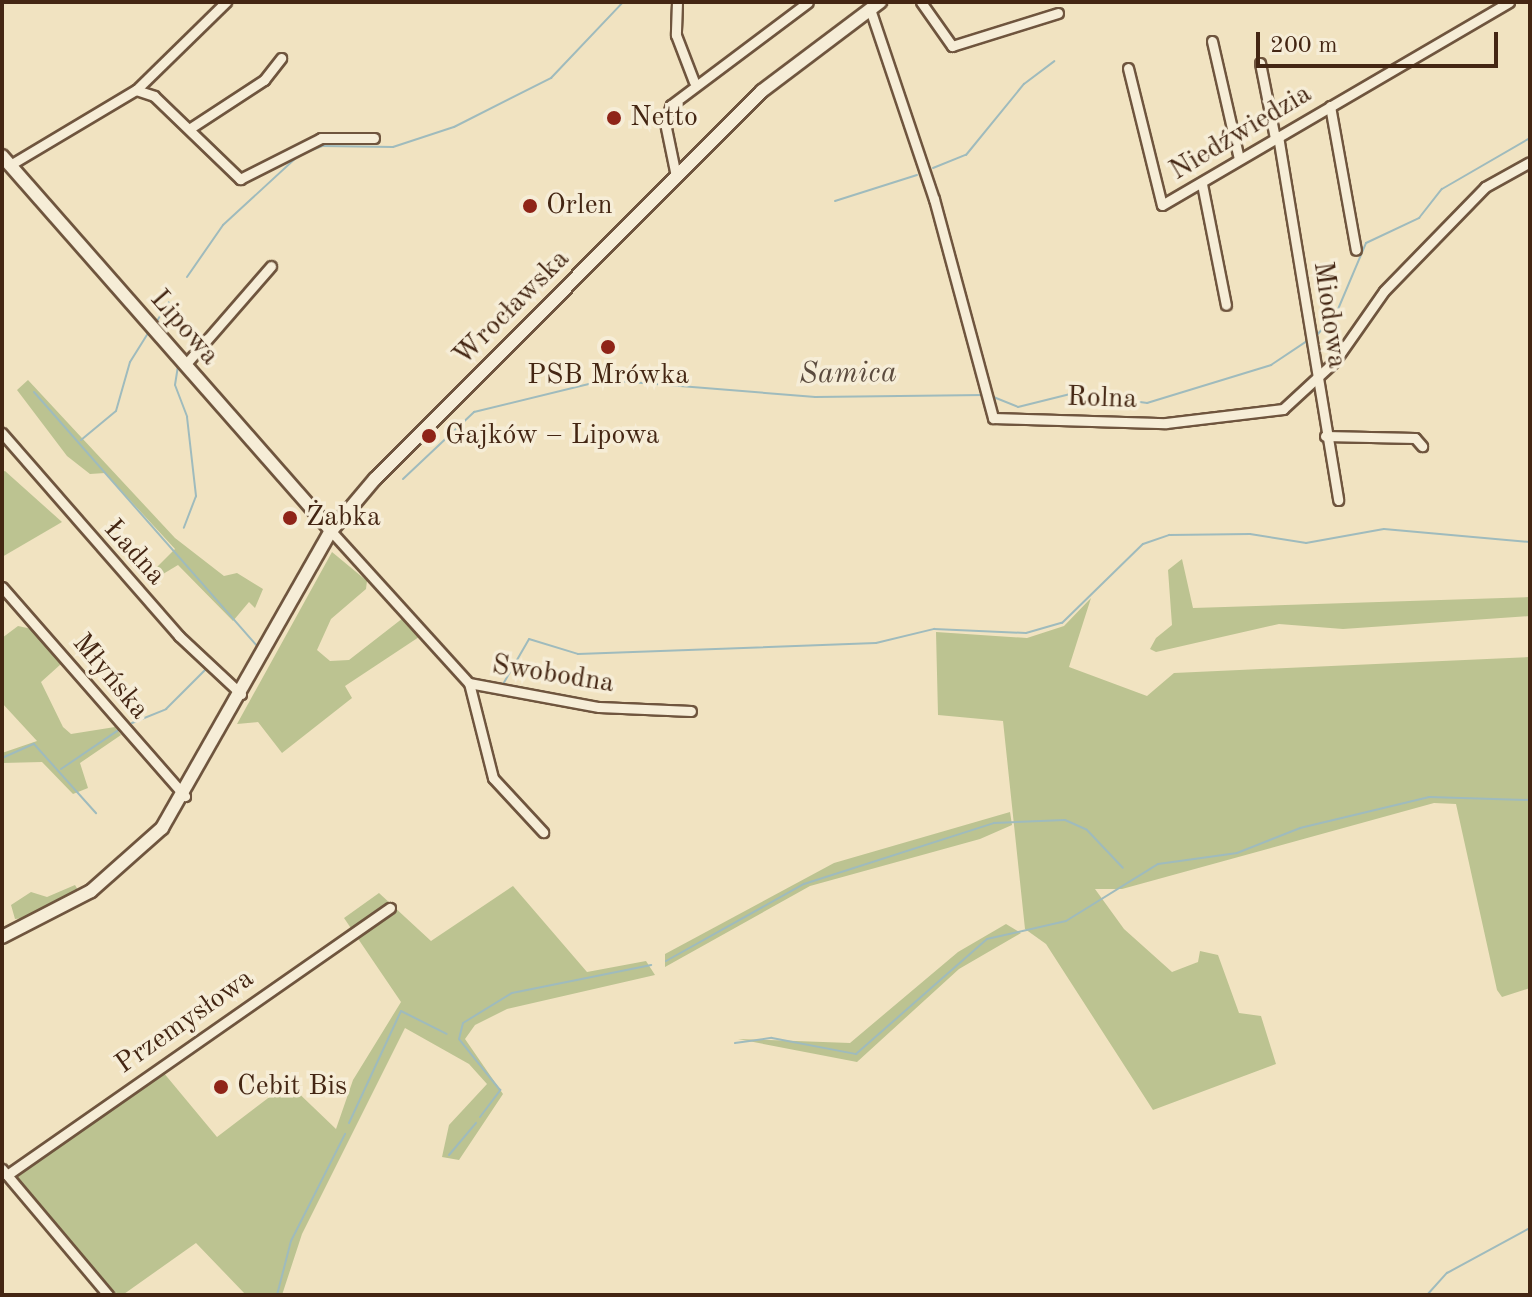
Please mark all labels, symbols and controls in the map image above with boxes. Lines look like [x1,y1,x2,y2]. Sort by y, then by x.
scale bar [1260,16,1502,66]
text: 200 m [1270,34,1338,58]
street label: Niedźwiedzia [1164,78,1318,188]
place label: Netto [630,101,698,135]
marker: Netto [605,109,623,127]
place label: Orlen [546,189,613,223]
marker: Orlen [521,197,539,215]
street label: Wrocławska [447,243,577,373]
street label: Miodowa [1305,259,1353,371]
street label: Lipowa [142,283,226,373]
marker: PSB Mrówka [599,338,617,356]
water label: Samica [799,355,897,393]
place label: PSB Mrówka [527,359,689,393]
street label: Rolna [1066,381,1138,417]
place label: Gajków – Lipowa [445,419,660,453]
marker: Gajków – Lipowa [420,427,438,445]
place label: Żabka [306,501,381,535]
marker: Żabka [281,509,299,527]
street label: Ładna [96,513,172,593]
street label: Młyńska [64,627,156,727]
street label: Swobodna [489,649,617,701]
street label: Przemysłowa [110,962,260,1082]
place label: Cebit Bis [237,1070,347,1104]
marker: Cebit Bis [212,1078,230,1096]

